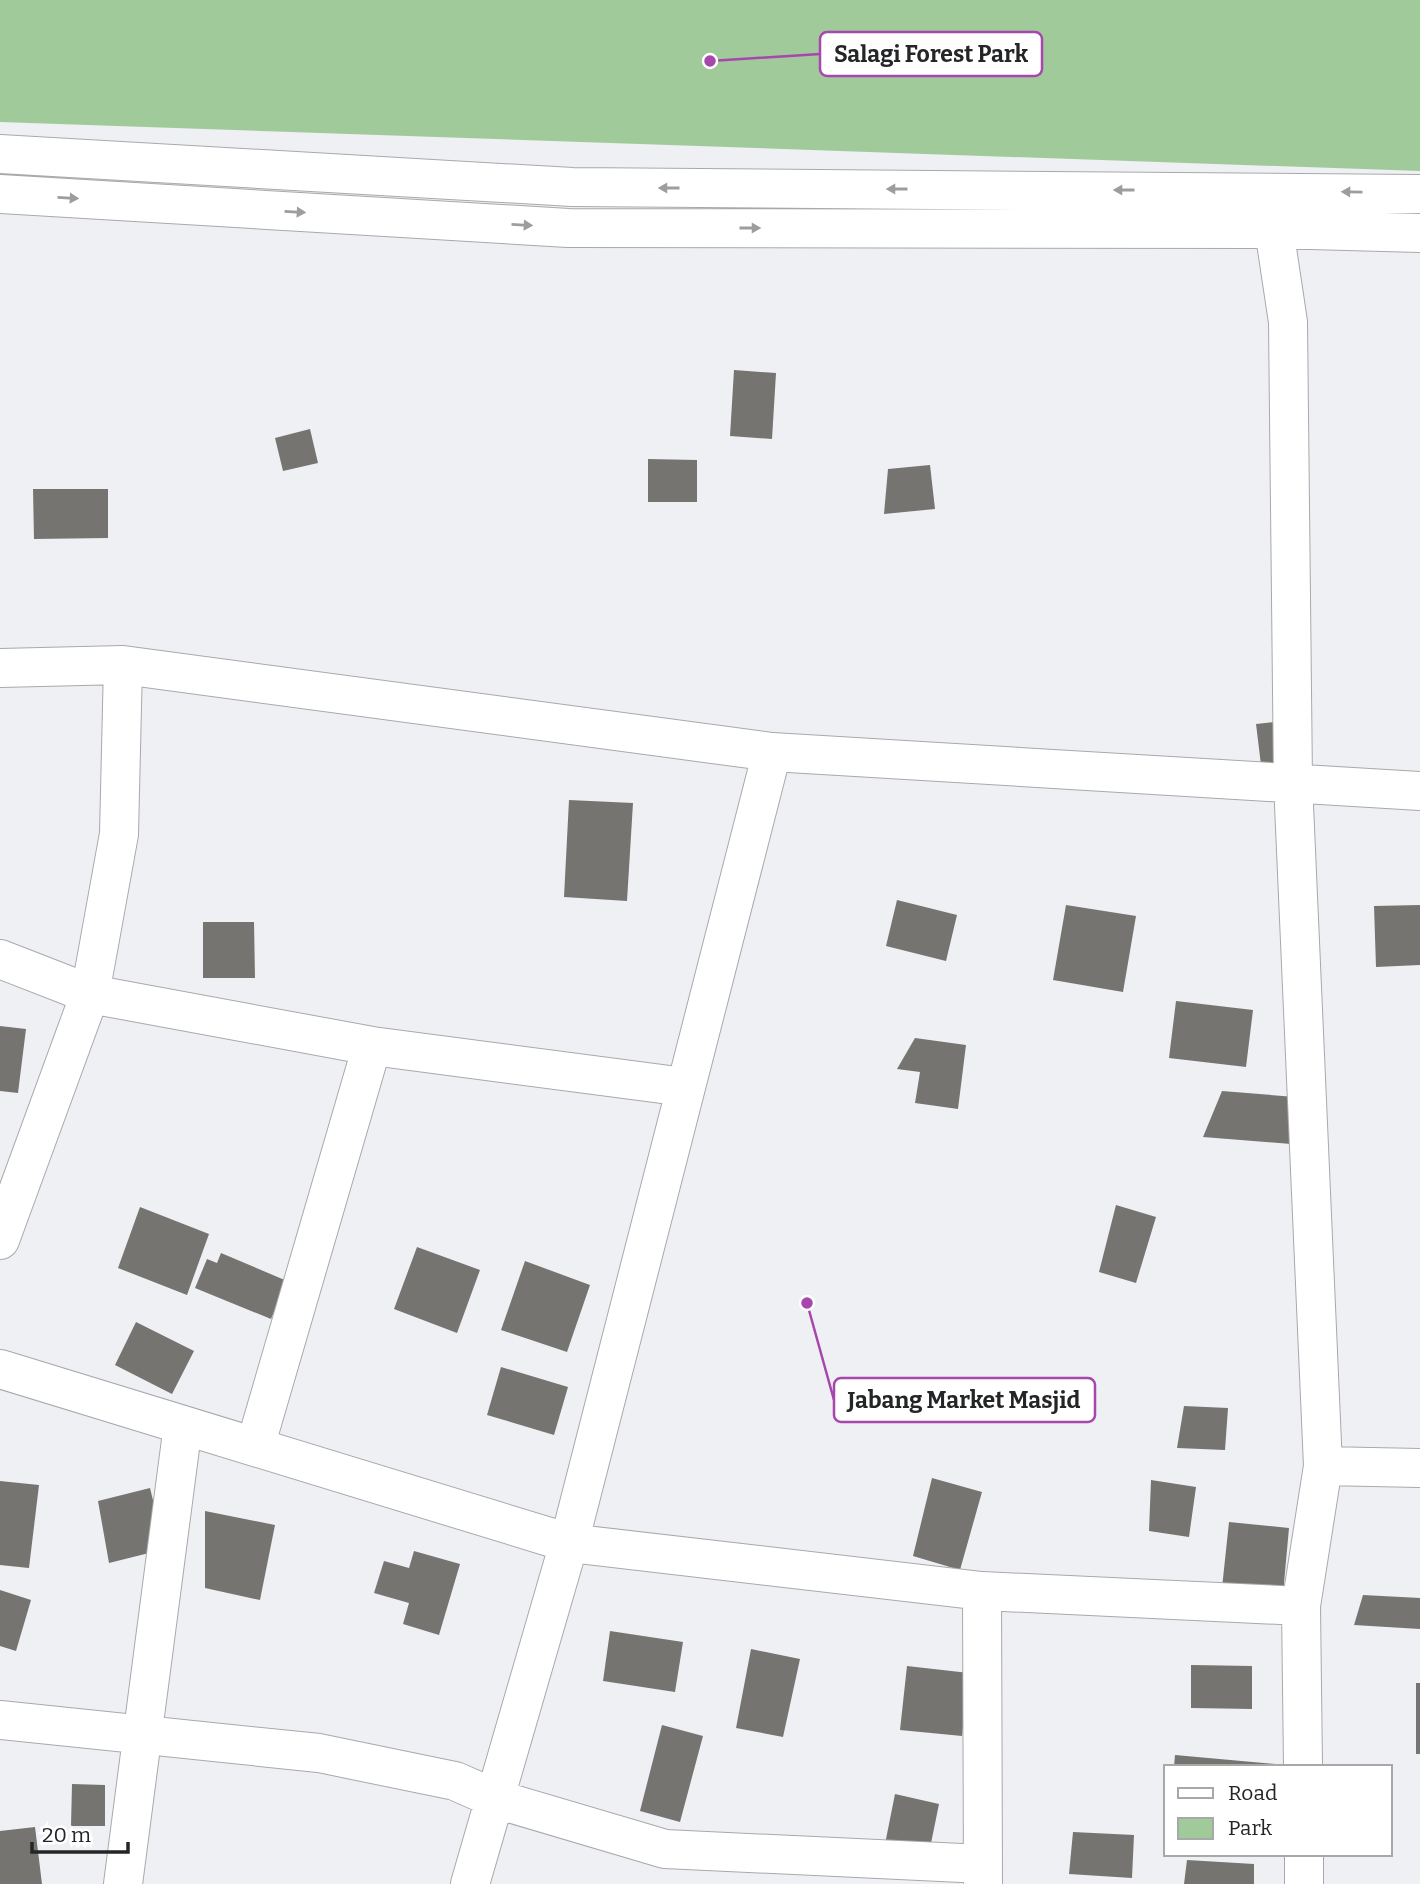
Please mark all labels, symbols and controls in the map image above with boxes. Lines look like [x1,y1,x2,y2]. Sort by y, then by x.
callout: Salagi Forest Park [820,32,1042,76]
text: Salagi Forest Park [834,40,1028,68]
one-way arrow [658,182,680,194]
one-way arrow [886,183,908,195]
one-way arrow [1113,184,1135,196]
one-way arrow [1341,187,1363,198]
one-way arrow [57,193,79,204]
one-way arrow [284,207,306,218]
one-way arrow [512,220,534,231]
one-way arrow [739,222,761,234]
callout: Jabang Market Masjid [834,1378,1095,1422]
text: Jabang Market Masjid [846,1386,1081,1414]
legend [1164,1765,1392,1856]
text: Road [1228,1780,1277,1806]
scale bar [32,1811,128,1855]
text: Park [1228,1815,1272,1841]
text: 20 m [42,1822,91,1848]

